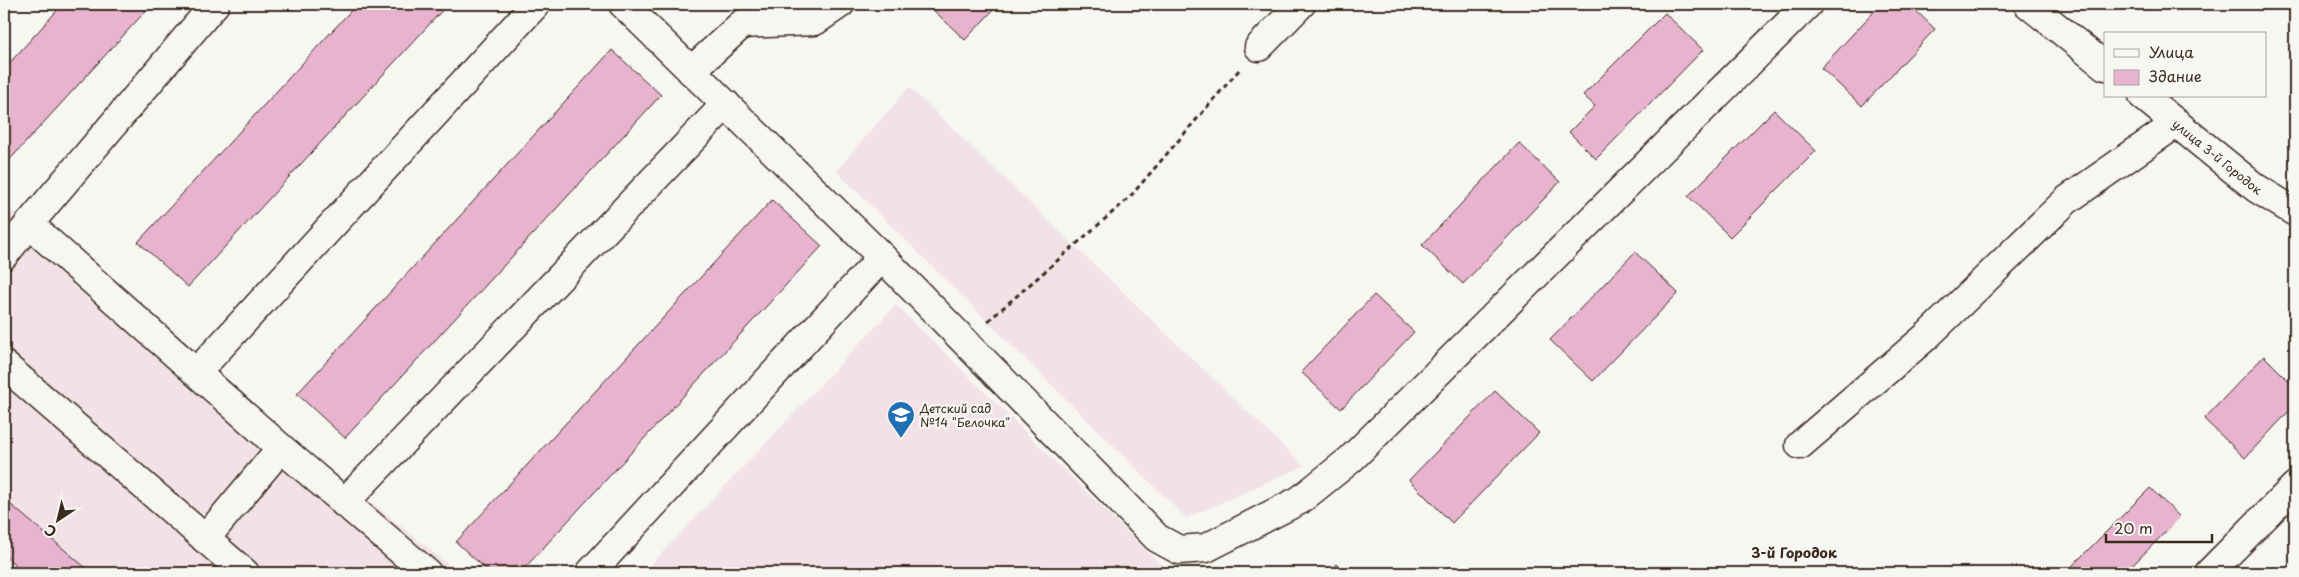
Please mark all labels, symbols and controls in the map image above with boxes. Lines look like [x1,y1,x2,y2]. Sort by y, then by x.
legend [2104,32,2266,98]
text: Улица [2149,40,2194,63]
text: Здание [2149,64,2202,87]
street label: улица 3-й Городок [2169,115,2266,199]
place label: Детский сад №14 "Белочка" [919,399,1010,431]
school or university icon: Детский сад №14 "Белочка" [886,400,916,439]
north arrow [32,494,82,544]
scale bar [2106,512,2213,544]
text: 20 m [2114,516,2153,539]
text: С [40,519,61,543]
district label: 3-й Городок [1751,542,1837,563]

